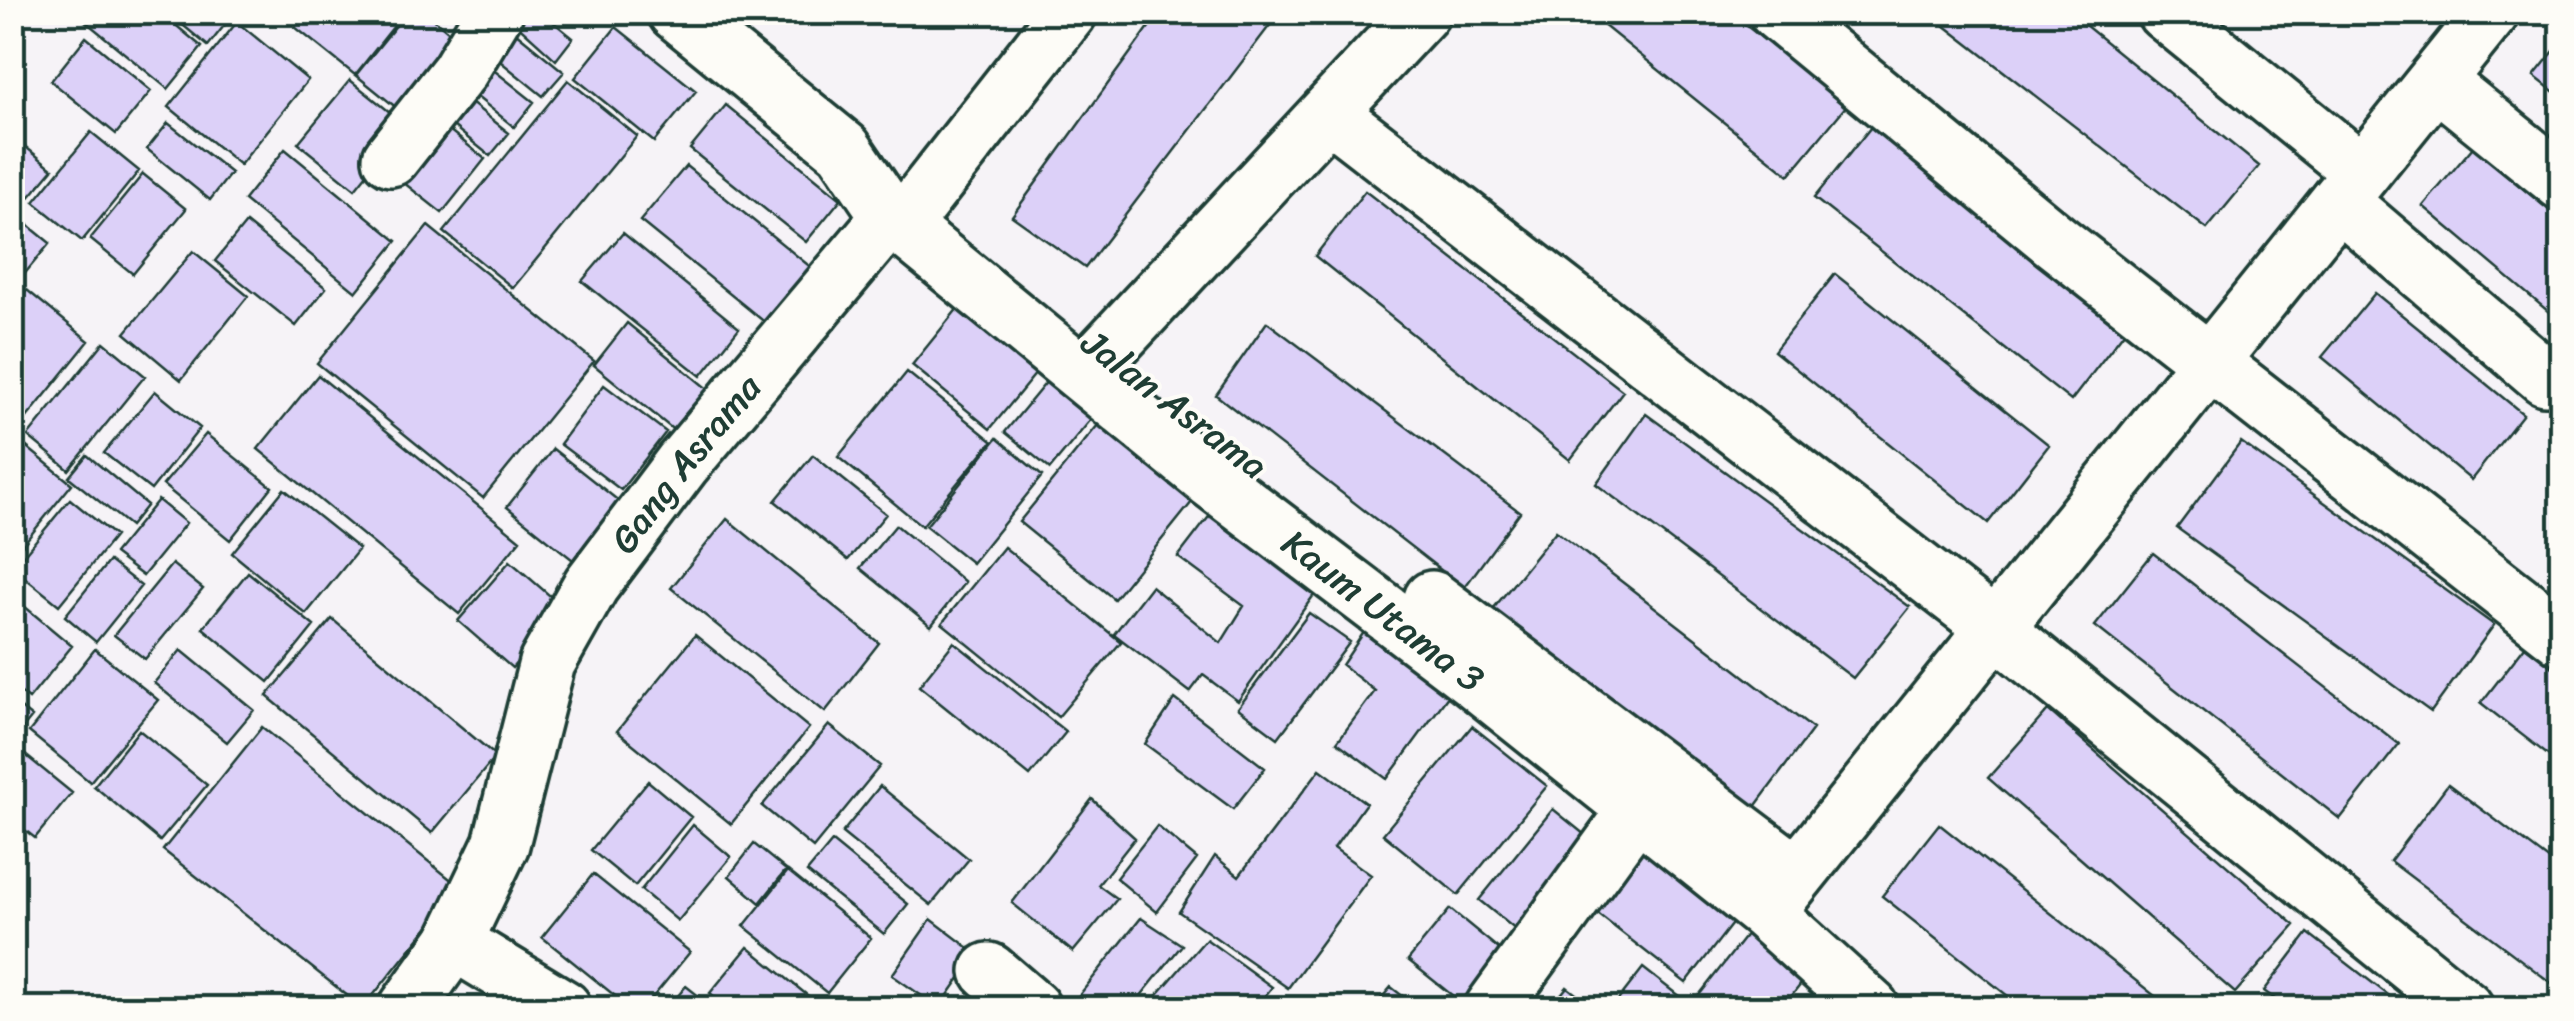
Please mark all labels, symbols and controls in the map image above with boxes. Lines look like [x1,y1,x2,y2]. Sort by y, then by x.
street label: Jalan Asrama [1065,310,1283,498]
street label: Gang Asrama [592,358,780,569]
street label: Kaum Utama 3 [1267,511,1499,711]

